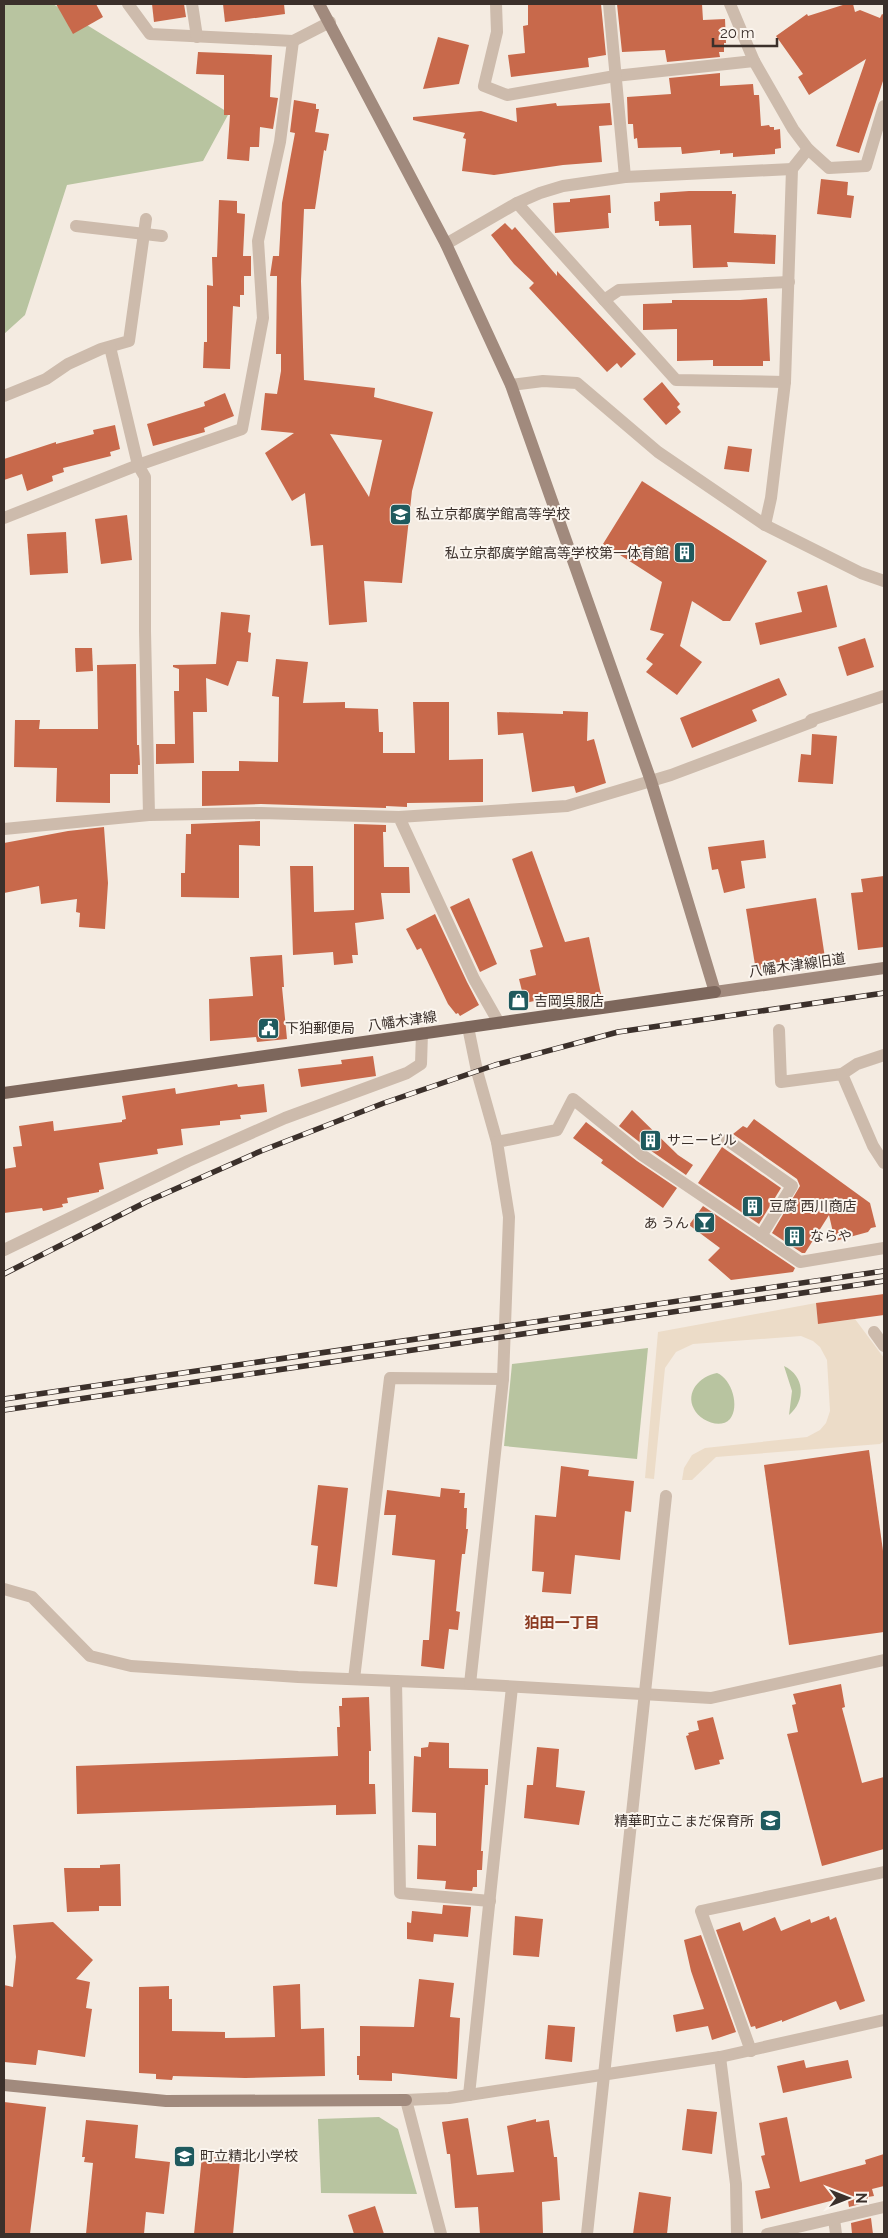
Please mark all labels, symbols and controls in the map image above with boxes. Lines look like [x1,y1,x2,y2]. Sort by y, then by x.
scale bar [713,15,777,47]
text: 20 m [720,24,755,42]
school or university icon: 私立京都廣学館高等学校 [388,502,412,526]
place label: 私立京都廣学館高等学校 [416,506,570,522]
building icon: 私立京都廣学館高等学校第一体育館 [673,541,697,565]
place label: 私立京都廣学館高等学校第一体育館 [445,545,669,561]
street label: 八幡木津線旧道 [747,950,847,980]
shop icon: 吉岡呉服店 [506,989,530,1013]
place label: 吉岡呉服店 [534,993,604,1009]
street label: 八幡木津線 [366,1008,438,1034]
public building icon: 下狛郵便局 [257,1016,281,1040]
place label: 下狛郵便局 [285,1020,355,1036]
building icon: サニービル [639,1128,663,1152]
place label: サニービル [667,1132,737,1148]
building icon: 豆腐 西川商店 [741,1194,765,1218]
place label: 豆腐 西川商店 [769,1198,857,1214]
bar icon: あ うん [693,1211,717,1235]
place label: あ うん [643,1215,689,1231]
building icon: ならや [782,1224,806,1248]
place label: ならや [810,1228,852,1244]
district label: 狛田一丁目 [524,1614,600,1632]
school or university icon: 精華町立こまだ保育所 [758,1809,782,1833]
place label: 精華町立こまだ保育所 [614,1813,754,1829]
school or university icon: 町立精北小学校 [172,2144,196,2168]
place label: 町立精北小学校 [200,2148,298,2164]
north arrow [823,2173,873,2223]
text: N [853,2193,869,2203]

